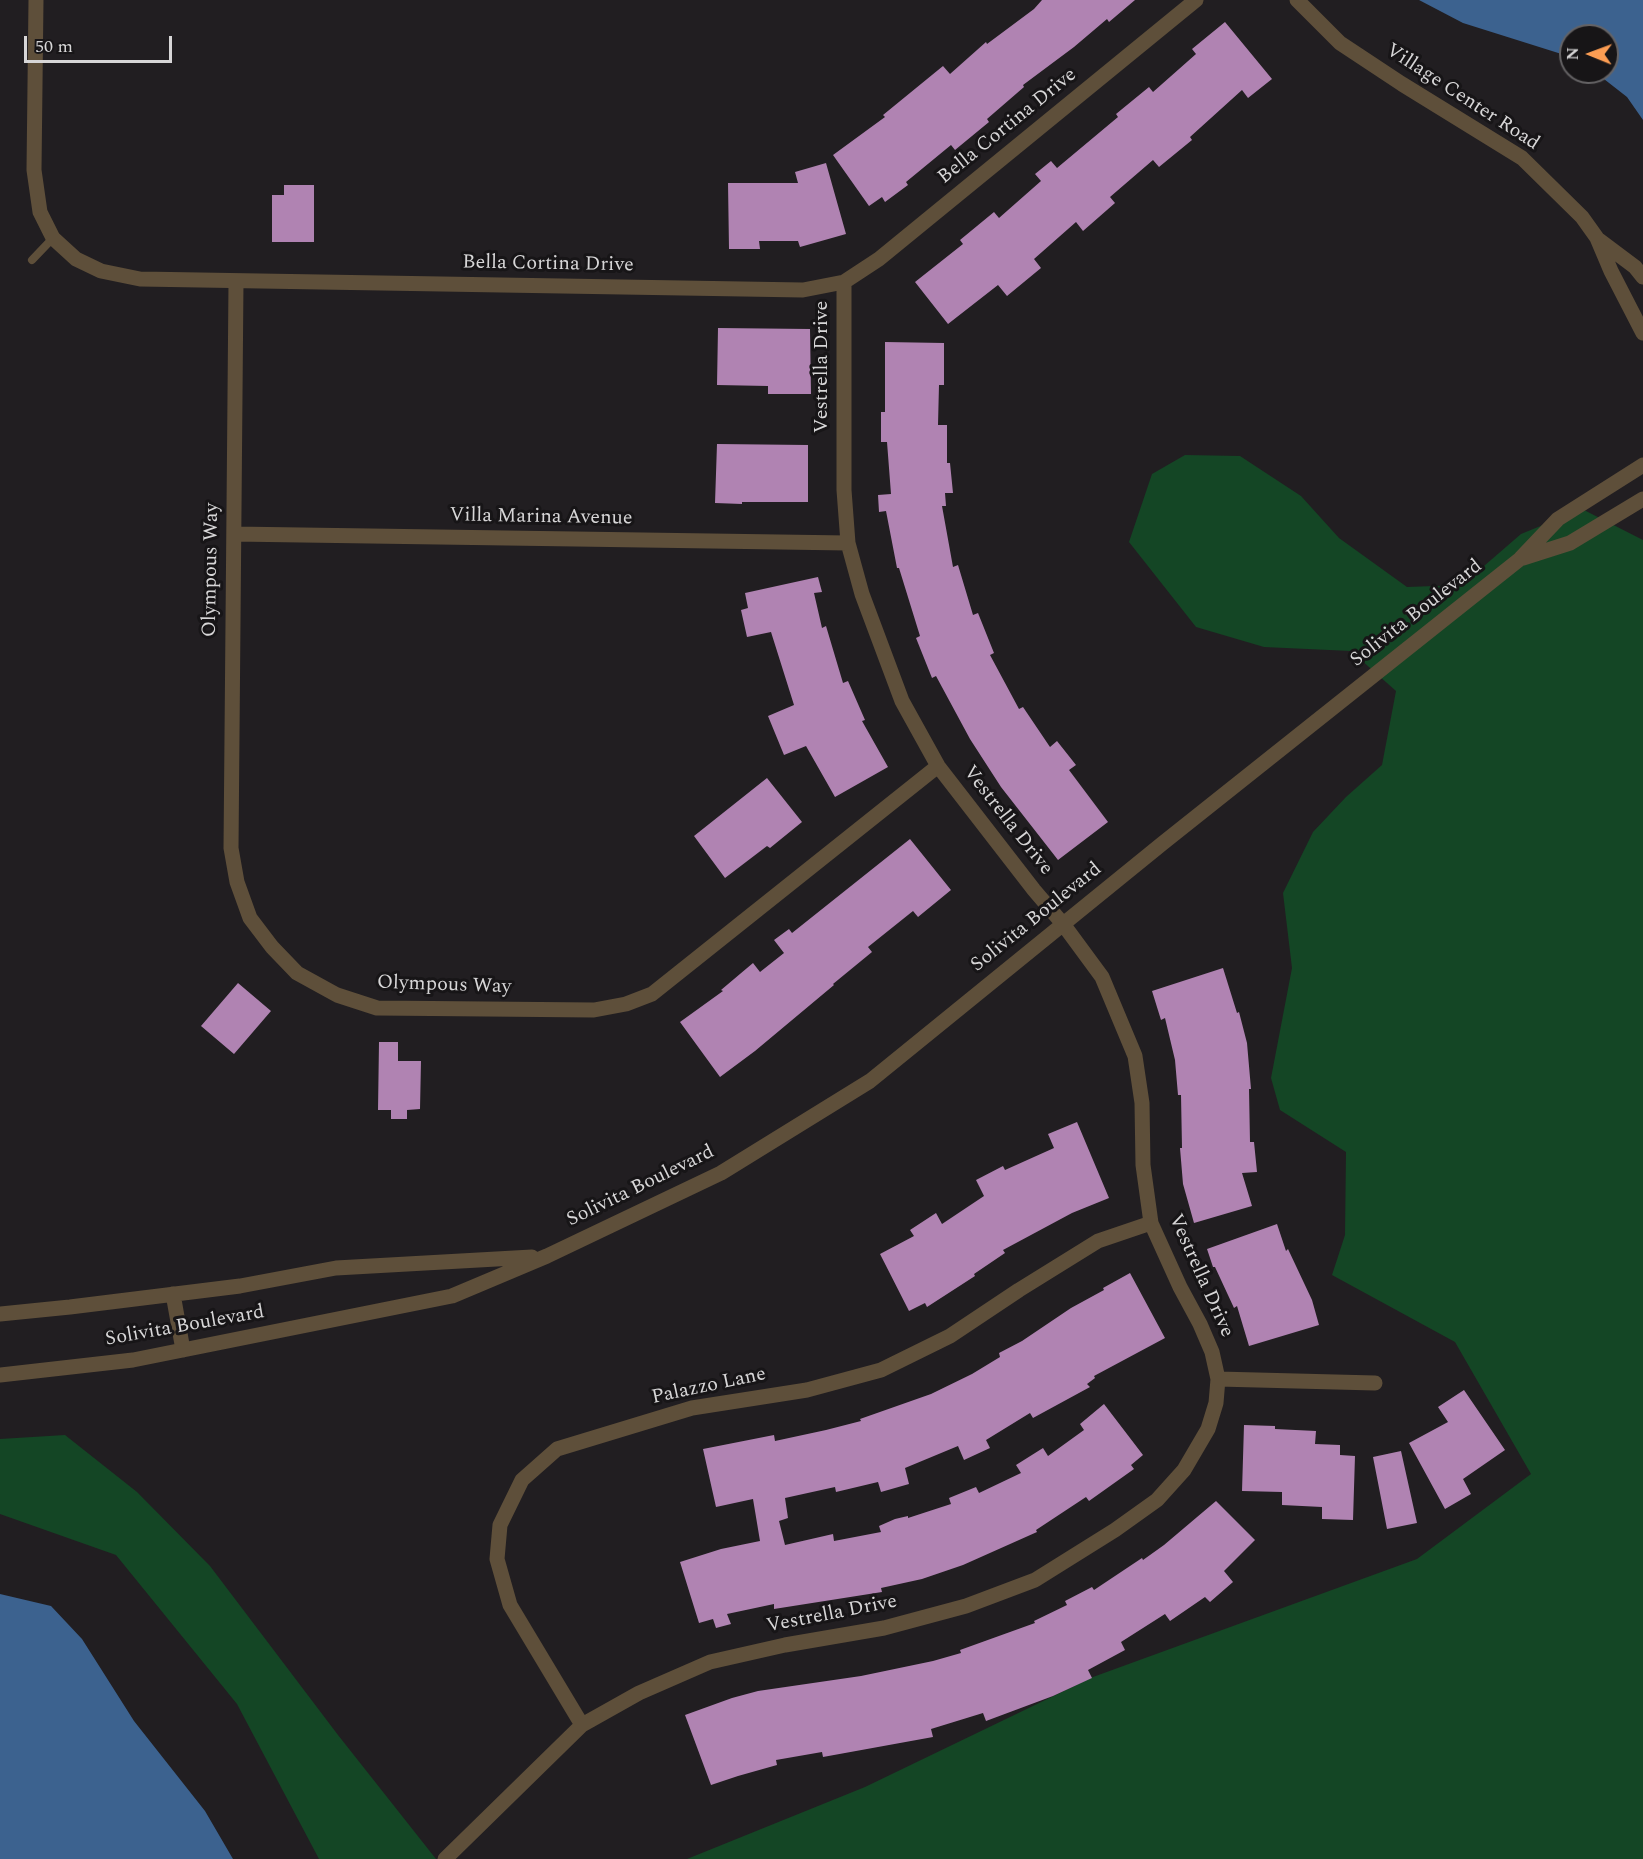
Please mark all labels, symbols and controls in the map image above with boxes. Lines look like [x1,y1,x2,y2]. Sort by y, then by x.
scale bar [27,24,176,62]
north arrow [1559,24,1619,84]
text: 50 m [35,33,73,60]
street label: Village Center Road [1381,39,1543,157]
text: N [1561,47,1585,60]
street label: Bella Cortina Drive [934,64,1082,190]
street label: Bella Cortina Drive [462,252,634,278]
street label: Vestrella Drive [811,301,835,433]
street label: Olympous Way [199,503,225,637]
street label: Villa Marina Avenue [449,504,633,532]
street label: Solivita Boulevard [1346,555,1488,673]
street label: Vestrella Drive [957,761,1057,881]
street label: Solivita Boulevard [967,858,1107,978]
street label: Olympous Way [376,972,512,1000]
street label: Solivita Boulevard [563,1141,719,1233]
street label: Vestrella Drive [1162,1211,1238,1341]
street label: Solivita Boulevard [104,1301,266,1353]
street label: Palazzo Lane [650,1363,768,1411]
street label: Vestrella Drive [765,1591,899,1639]

